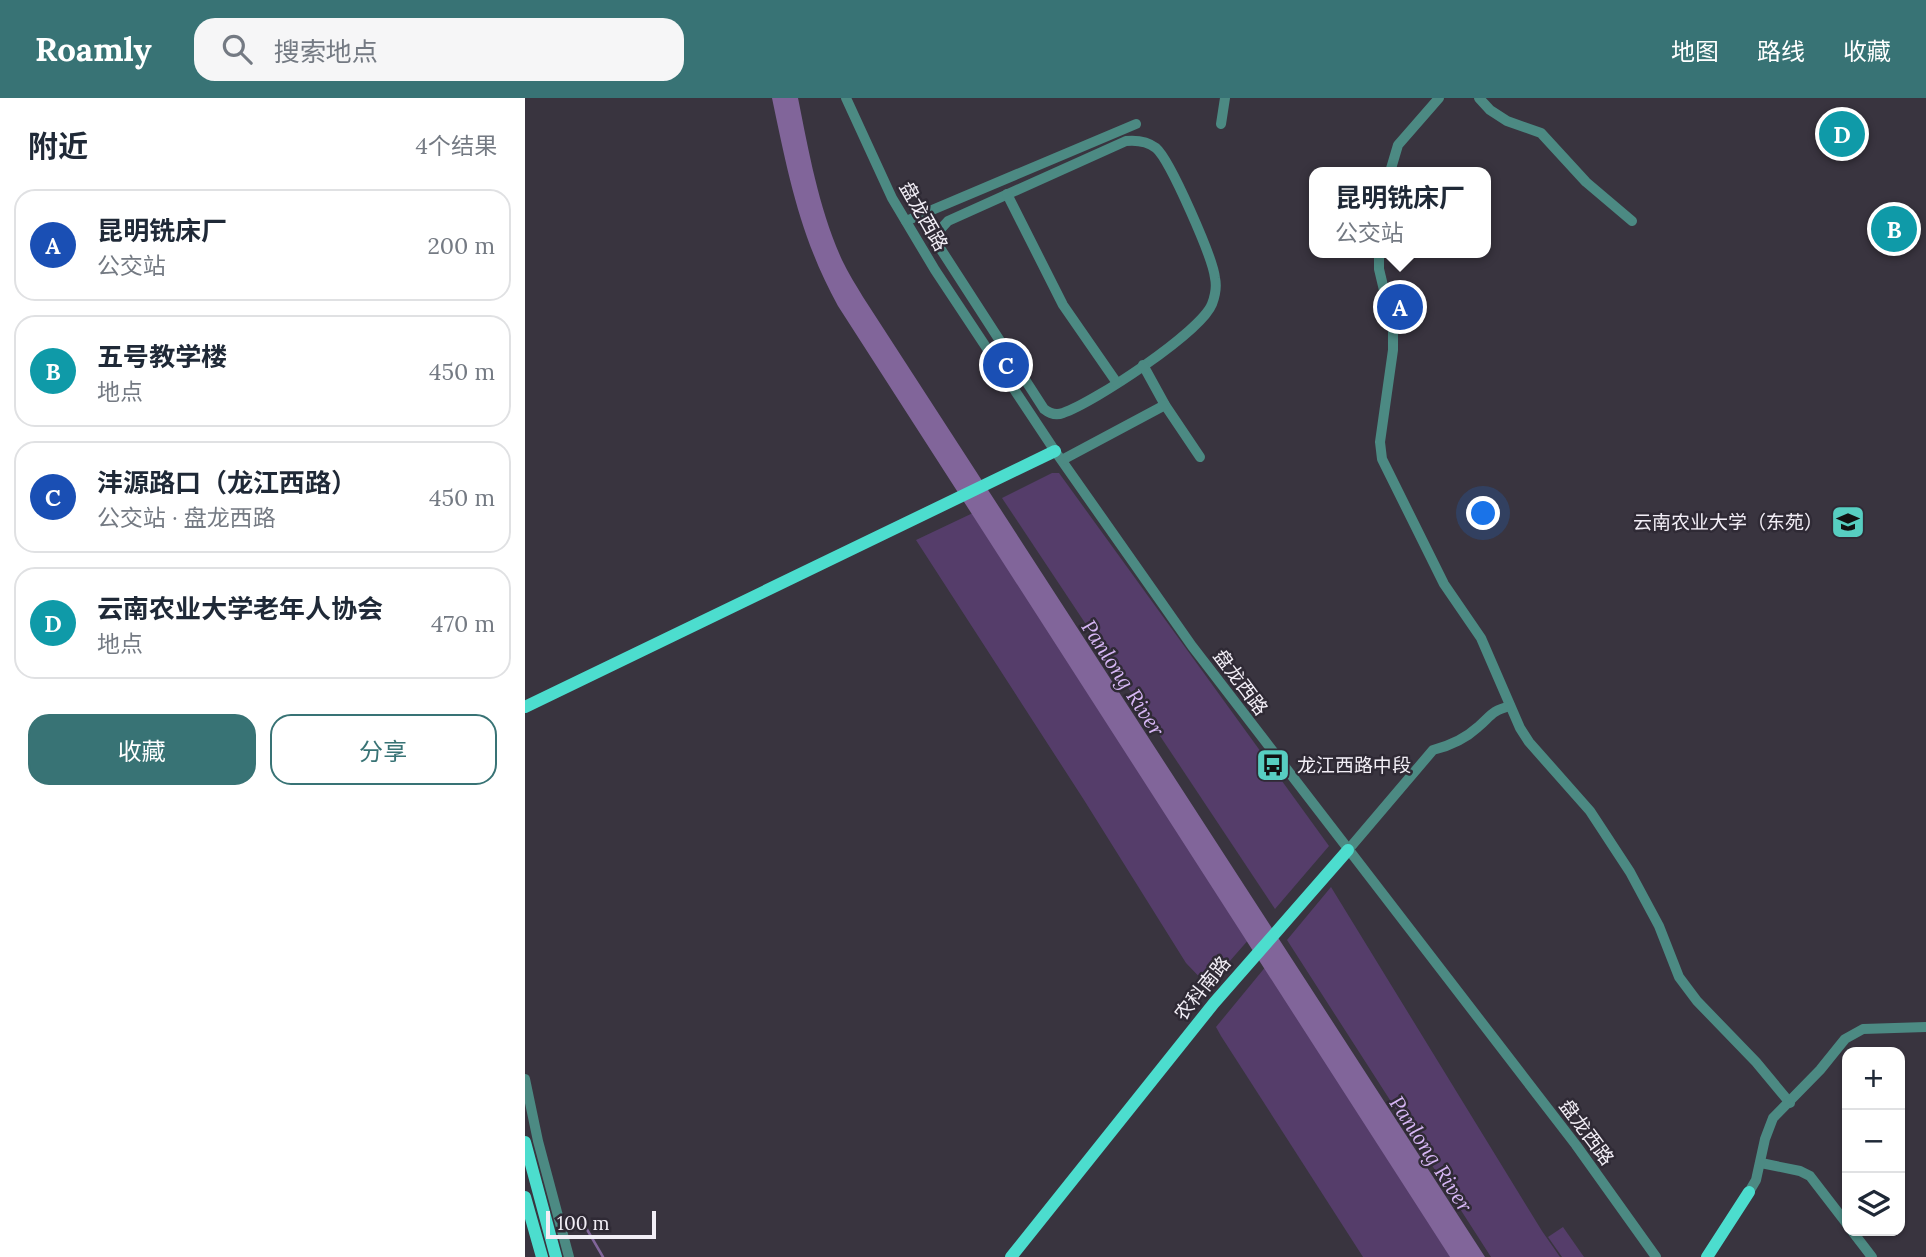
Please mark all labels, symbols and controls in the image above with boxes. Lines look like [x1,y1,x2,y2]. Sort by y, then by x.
search box [194,18,684,81]
text: Roamly [35,28,152,70]
icon: search [218,30,256,68]
text: 搜索地点 [274,35,378,68]
text: 地图 [1671,36,1719,67]
text: 路线 [1757,36,1805,67]
text: 收藏 [1843,36,1891,67]
pin: D [1819,108,1865,160]
text: 附近 [28,127,88,165]
text: 4个结果 [416,131,497,160]
popup [1309,167,1491,258]
street label: 盘龙西路 [895,177,953,255]
text: 昆明铣床厂 [1335,181,1465,214]
pin: B [1871,203,1917,255]
text: 昆明铣床厂 [97,214,227,247]
text: 公交站 [1335,218,1404,247]
text: A [45,231,61,260]
text: 200 m [427,231,495,260]
text: 公交站 [97,251,166,280]
pin: A [1377,281,1423,333]
pin: C [983,339,1029,391]
text: 五号教学楼 [97,340,227,373]
text: B [45,357,61,386]
text: 450 m [429,357,495,386]
text: 地点 [97,377,143,406]
text: 沣源路口（龙江西路） [97,466,357,499]
text: C [45,483,61,512]
text: 450 m [429,483,495,512]
your location [1466,496,1500,530]
text: 公交站 · 盘龙西路 [97,503,276,532]
school or university icon: 云南农业大学（东苑） [1829,503,1867,541]
place label: 云南农业大学（东苑） [1633,510,1823,534]
text: 云南农业大学老年人协会 [97,592,383,625]
text: D [44,609,62,638]
text: 470 m [431,609,495,638]
water label: Panlong River [1075,615,1171,742]
text: 地点 [97,629,143,658]
street label: 盘龙西路 [1209,644,1273,720]
button: 收藏 [28,714,256,785]
button: 分享 [270,714,497,785]
bus stop icon: 龙江西路中段 [1254,746,1292,784]
place label: 龙江西路中段 [1297,753,1411,777]
street label: 农科南路 [1169,951,1235,1025]
map controls [1842,1047,1905,1236]
button: + [1842,1047,1905,1110]
water label: Panlong River [1383,1091,1479,1218]
street label: 盘龙西路 [1555,1094,1619,1170]
button: − [1842,1110,1905,1173]
button: layers [1842,1173,1905,1236]
scale bar [546,1208,656,1240]
text: 100 m [557,1211,610,1235]

